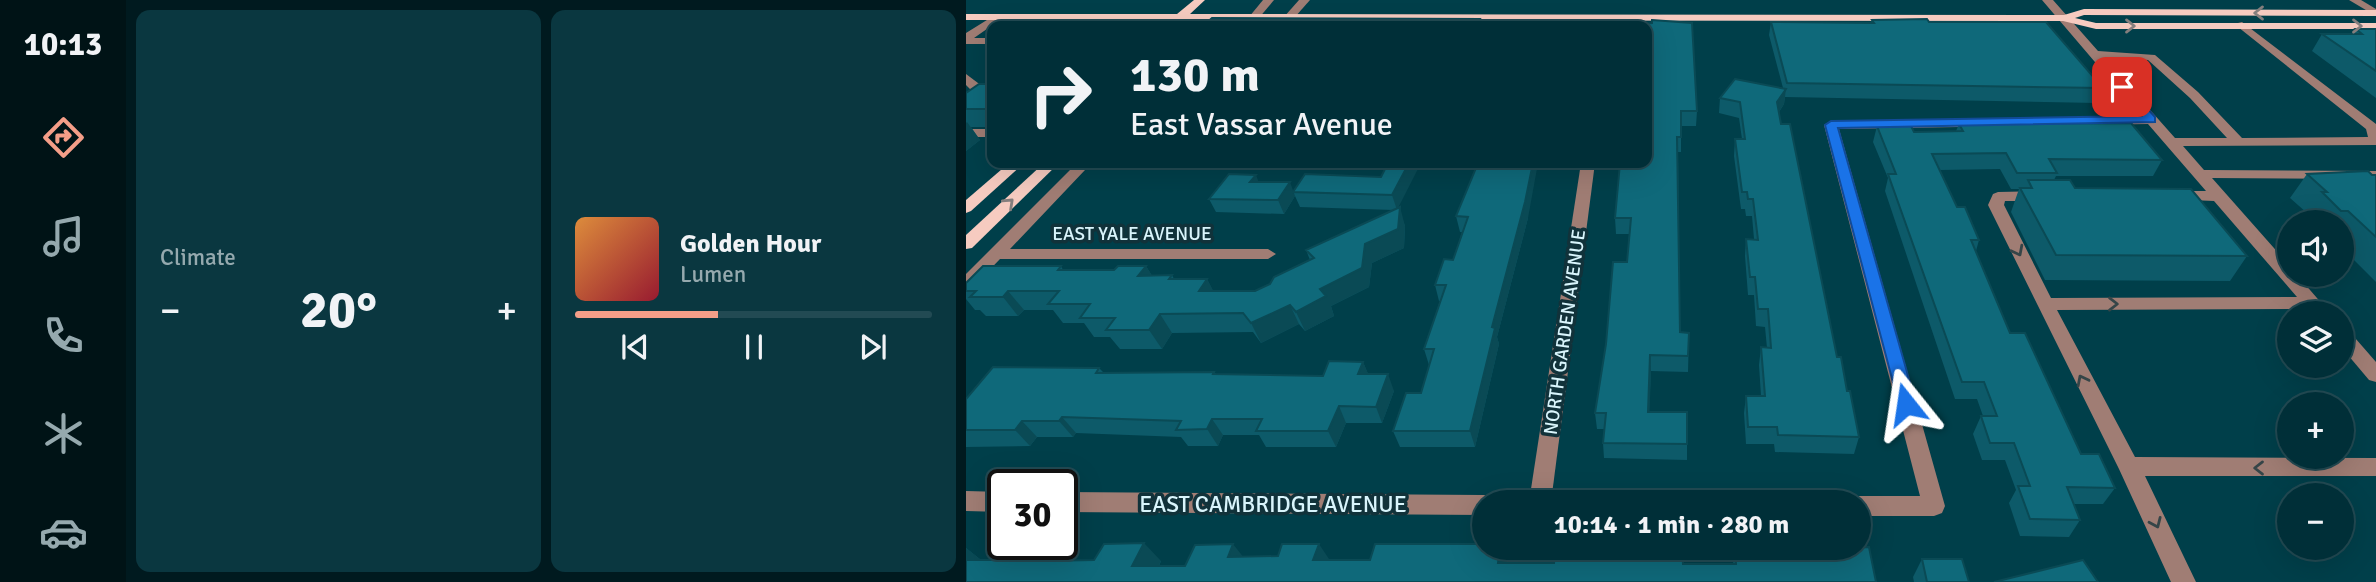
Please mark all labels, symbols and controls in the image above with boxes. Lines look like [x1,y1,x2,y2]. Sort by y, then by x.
one-way arrow [2253,5,2264,21]
one-way arrow [2125,18,2136,34]
one-way arrow [2353,18,2363,34]
text: 10:13 [24,25,102,64]
text: 130 m [1130,45,1260,105]
icon: right [1015,49,1106,140]
pin [2092,57,2152,117]
icon: arrive [2103,68,2141,106]
text: East Vassar Avenue [1130,105,1393,144]
icon: directions [39,113,88,162]
one-way arrow [1001,199,1014,212]
map controls [2277,210,2354,560]
button: sound [2277,210,2354,287]
icon: music [39,212,88,261]
street label: EAST YALE AVENUE [1052,222,1212,246]
text: Golden Hour [680,228,821,260]
street label: NORTH GARDEN AVENUE [1539,228,1591,436]
text: Climate [160,243,236,272]
one-way arrow [2010,244,2023,256]
text: Lumen [680,260,746,289]
text: 20° [300,278,377,342]
text: − [160,287,181,334]
text: + [496,287,517,334]
one-way arrow [2108,296,2119,312]
button: layers [2277,301,2354,378]
icon: phone [39,311,88,360]
icon: previous [616,328,654,366]
icon: pause [735,328,773,366]
icon: next [854,328,892,366]
position arrow [1869,367,1943,441]
one-way arrow [2077,375,2091,387]
button: + [2277,392,2354,469]
icon: climate [39,409,88,458]
one-way arrow [2253,460,2264,476]
speed limit sign: 30 [987,469,1078,560]
button: − [2277,483,2354,560]
street label: EAST CAMBRIDGE AVENUE [1139,490,1407,519]
icon: car [39,508,88,557]
text: 10:14 · 1 min · 280 m [1554,509,1789,541]
one-way arrow [2148,516,2162,529]

